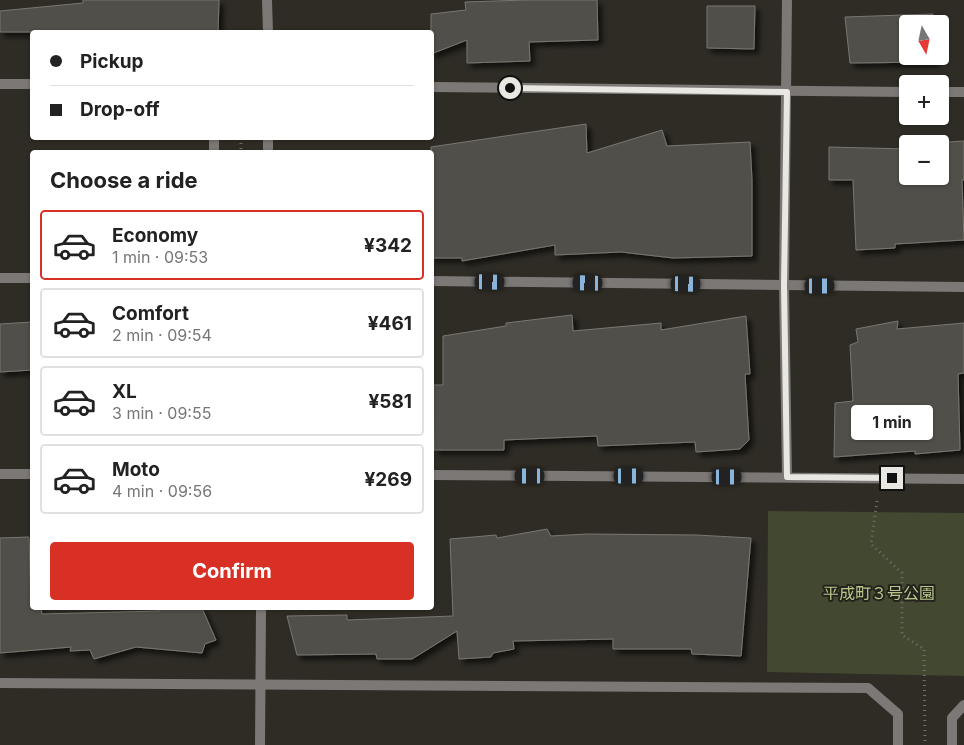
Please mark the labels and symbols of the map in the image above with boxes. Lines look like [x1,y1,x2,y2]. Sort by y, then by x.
north arrow [899,15,949,65]
route start [499,77,521,99]
car [474,274,505,290]
car [572,275,603,291]
car [670,276,701,292]
car [805,279,835,294]
callout: 1 min [851,406,933,440]
route end [881,467,903,489]
car [515,469,545,484]
car [614,469,644,484]
car [712,470,742,485]
park label: 平成町３号公園 [823,583,935,603]

